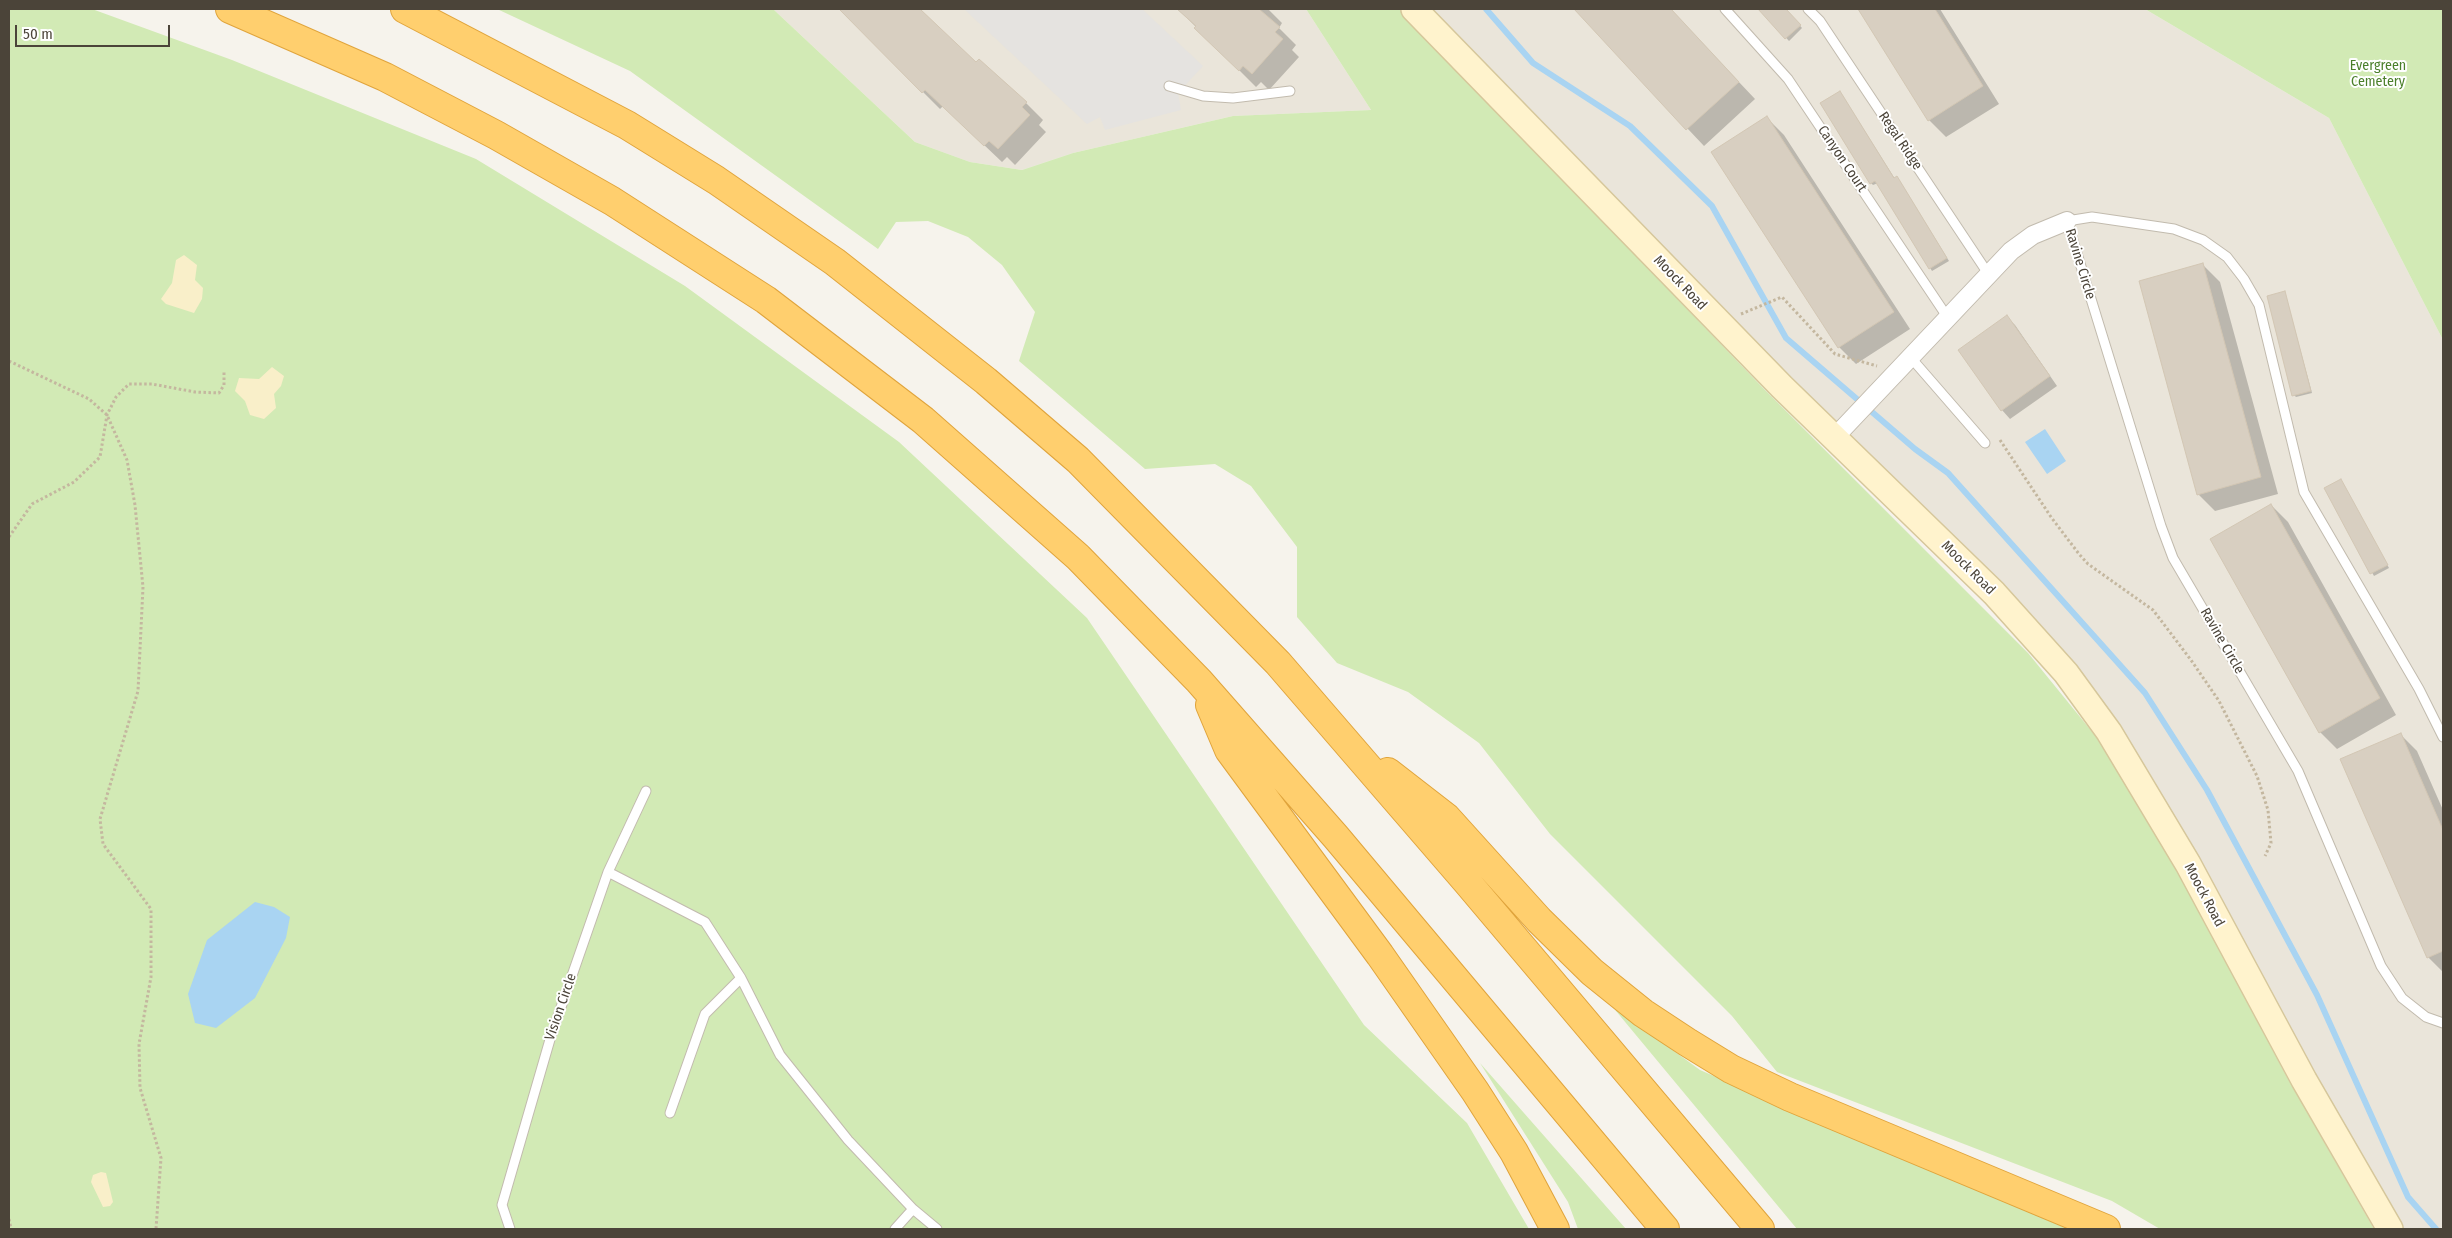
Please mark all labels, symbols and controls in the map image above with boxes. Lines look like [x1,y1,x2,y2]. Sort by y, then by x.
scale bar [18,15,172,47]
text: 50 m [23,25,53,43]
park label: Evergreen Cemetery [2350,58,2406,90]
street label: Regal Ridge [1875,109,1925,173]
street label: Canyon Court [1814,123,1870,195]
street label: Ravine Circle [2061,227,2099,301]
street label: Moock Road [1650,252,1710,314]
street label: Moock Road [1937,537,1999,599]
street label: Ravine Circle [2196,605,2248,677]
street label: Moock Road [2180,860,2228,930]
street label: Vision Circle [542,971,580,1043]

